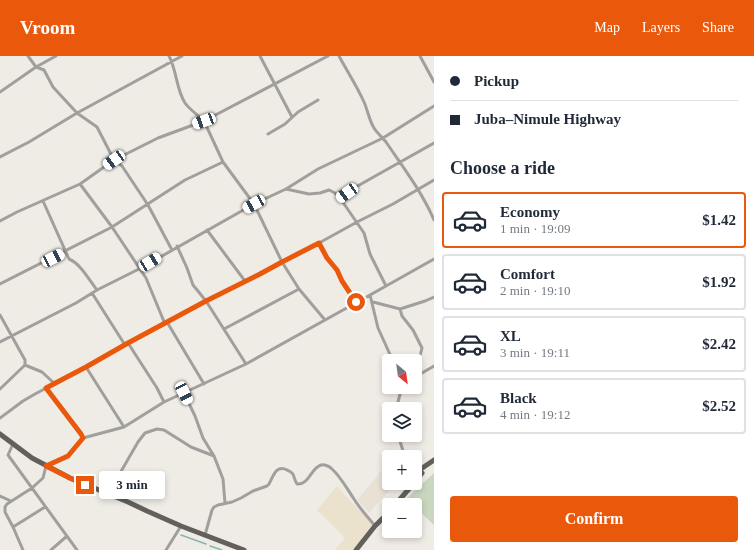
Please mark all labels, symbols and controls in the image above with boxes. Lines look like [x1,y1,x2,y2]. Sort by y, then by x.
text: Vroom [20,17,75,38]
text: Map [594,20,620,35]
text: Layers [642,20,680,35]
text: Share [702,20,734,35]
text: Pickup [474,73,519,89]
car [191,111,217,131]
text: Juba–Nimule Highway [474,111,621,127]
car [101,148,127,172]
text: Choose a ride [450,158,555,178]
car [334,181,360,205]
car [241,193,267,215]
icon: car [452,202,488,238]
text: Economy [500,204,560,220]
text: $1.42 [702,212,736,228]
text: 1 min · 19:09 [500,221,570,236]
car [40,247,66,269]
car [137,251,163,273]
icon: car [452,264,488,300]
text: Comfort [500,266,555,282]
text: $1.92 [702,274,736,290]
text: 2 min · 19:10 [500,283,570,298]
route start [347,293,365,311]
icon: car [452,326,488,362]
text: XL [500,328,521,344]
text: $2.42 [702,336,736,352]
text: 3 min · 19:11 [500,345,570,360]
north arrow [382,354,422,394]
map controls [382,354,422,538]
car [173,380,195,406]
icon: car [452,388,488,424]
text: Black [500,390,537,406]
text: $2.52 [702,398,736,414]
button: layers [382,402,422,442]
text: 4 min · 19:12 [500,407,570,422]
button: + [382,450,422,490]
callout: 3 min [99,471,165,499]
route end [76,476,94,494]
text: 3 min [116,477,148,492]
button: Confirm [450,496,738,542]
button: − [382,498,422,538]

